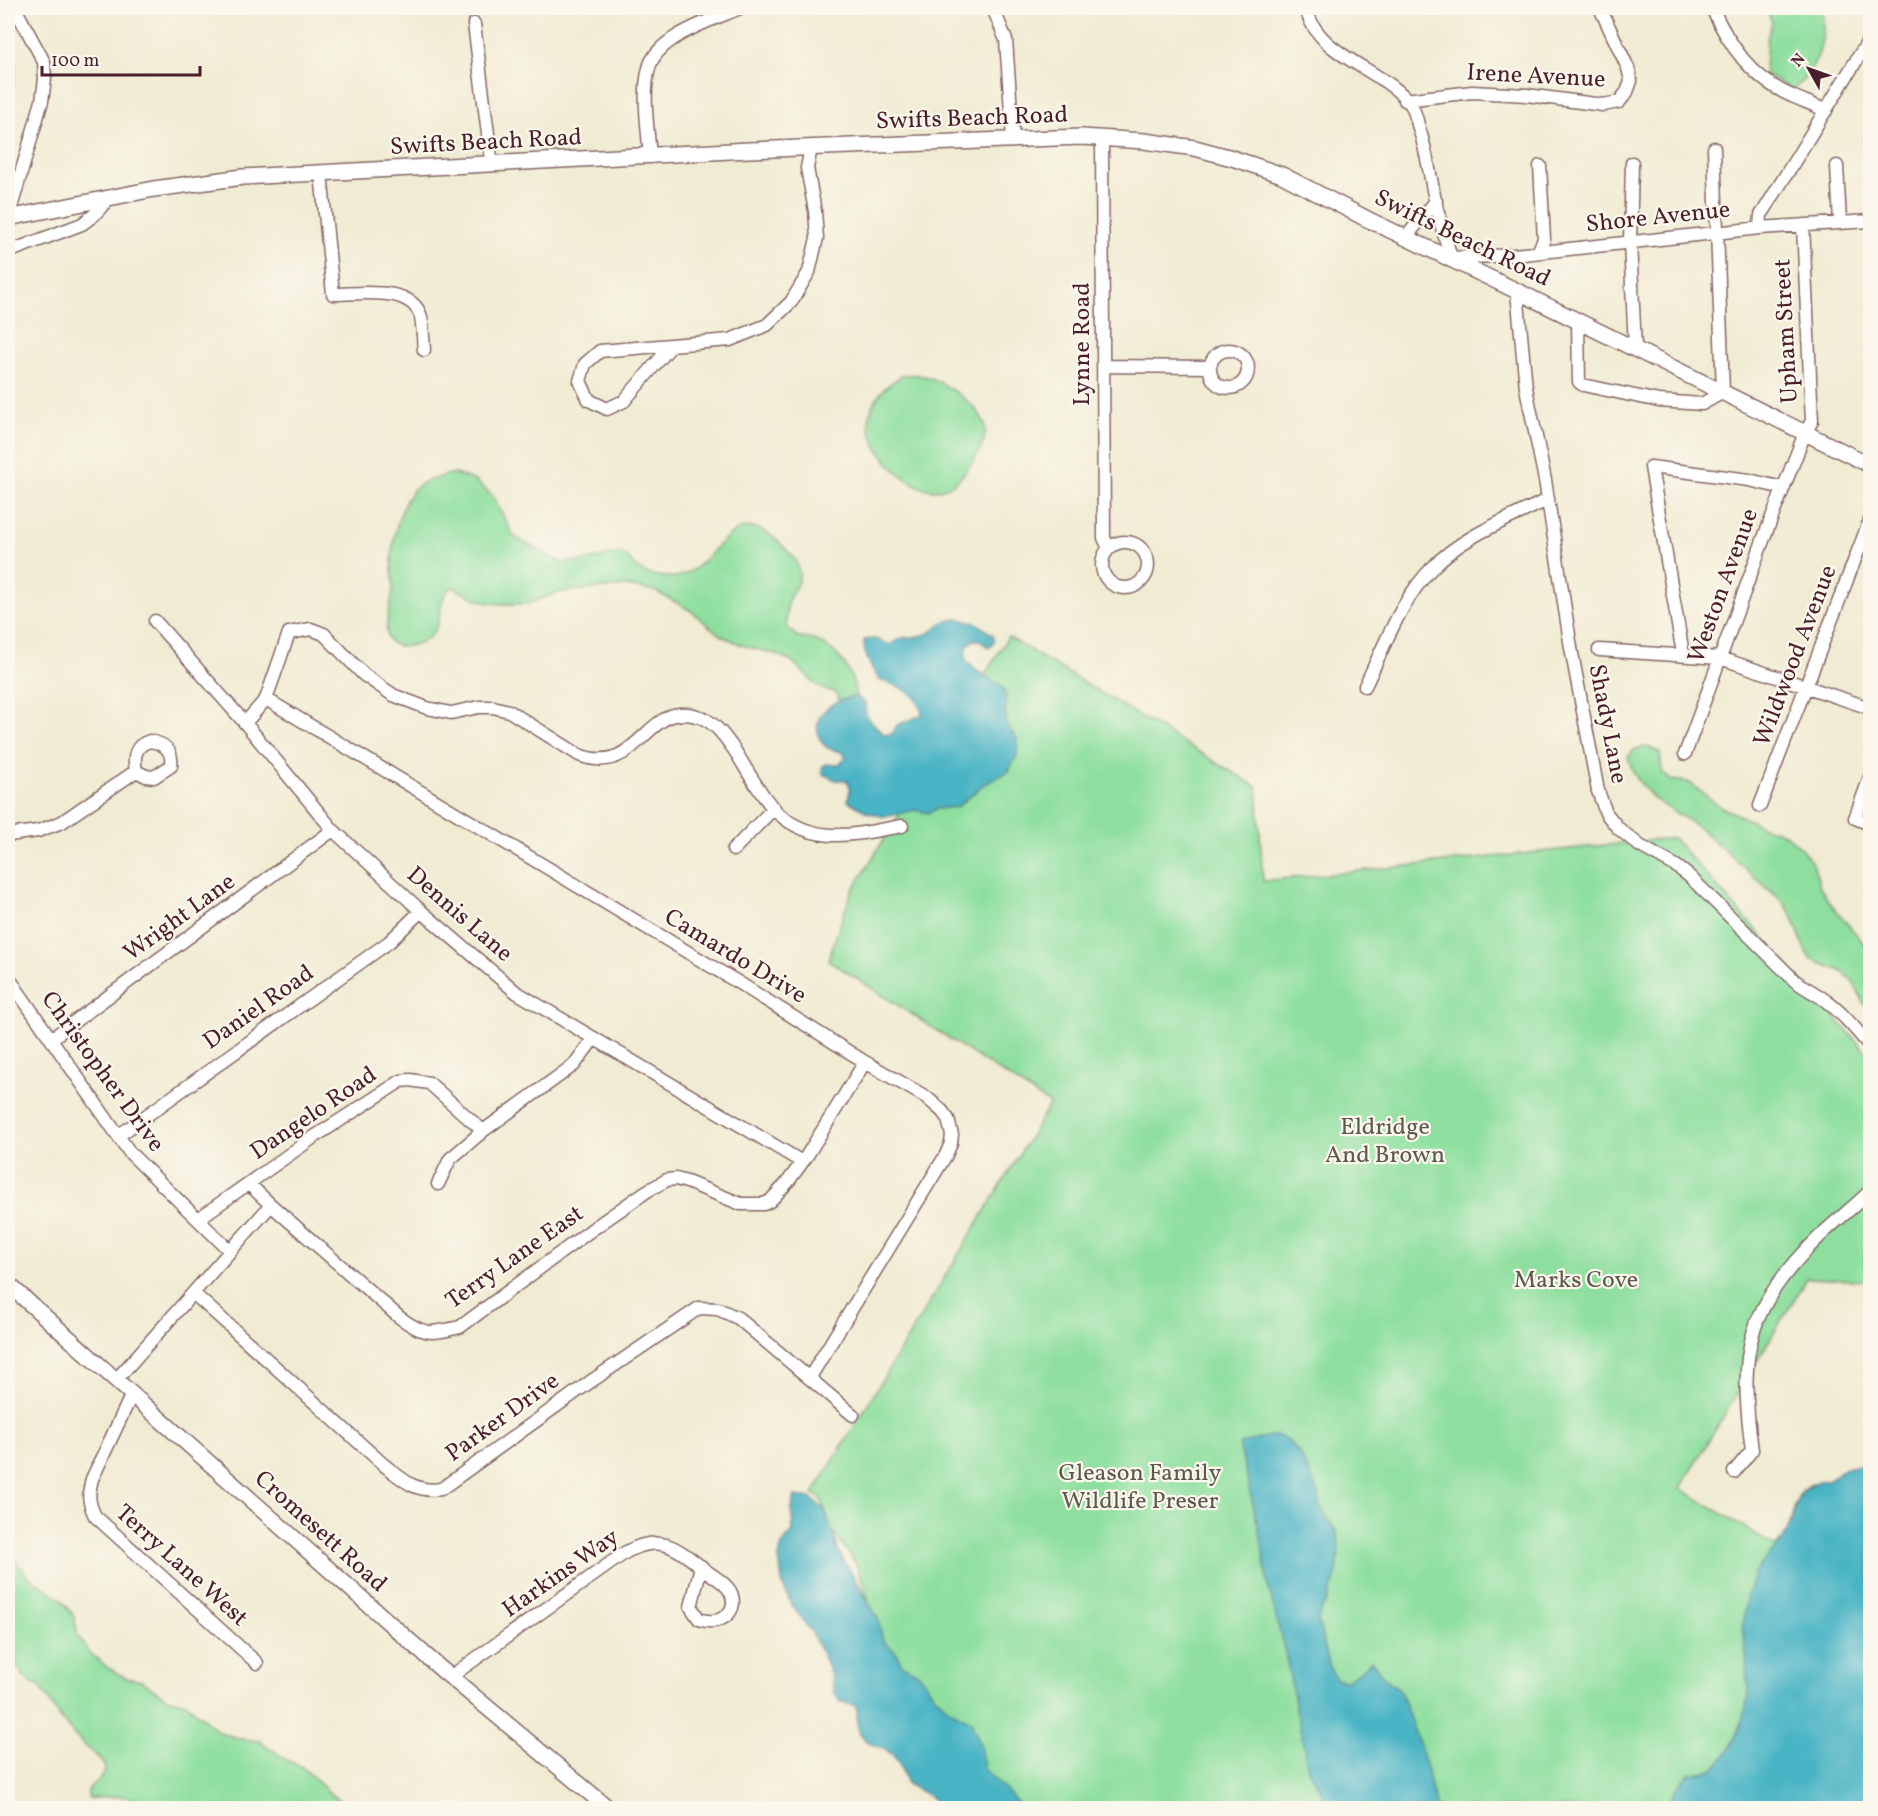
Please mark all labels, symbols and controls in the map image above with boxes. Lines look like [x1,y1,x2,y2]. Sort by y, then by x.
scale bar [42,39,200,77]
north arrow [1779,39,1839,99]
text: 100 m [51,49,100,74]
text: N [1787,49,1811,72]
street label: Irene Avenue [1466,56,1606,98]
street label: Swifts Beach Road [875,99,1069,139]
street label: Swifts Beach Road [389,121,583,165]
street label: Swifts Beach Road [1368,182,1556,296]
street label: Shore Avenue [1584,194,1732,242]
street label: Upham Street [1766,258,1808,404]
street label: Lynne Road [1066,282,1100,406]
street label: Weston Avenue [1680,504,1768,668]
street label: Wildwood Avenue [1746,560,1846,752]
street label: Shady Lane [1579,661,1635,787]
street label: Dennis Lane [398,859,520,971]
street label: Wright Lane [117,866,243,970]
street label: Camardo Drive [657,901,813,1013]
street label: Daniel Road [197,957,321,1059]
street label: Christopher Drive [32,985,172,1159]
street label: Dangelo Road [244,1059,384,1169]
park label: Eldridge And Brown [1325,1111,1445,1173]
street label: Terry Lane East [439,1198,591,1318]
park label: Marks Cove [1514,1264,1638,1298]
street label: Parker Drive [439,1365,567,1471]
park label: Gleason Family Wildlife Preser [1058,1457,1222,1519]
street label: Cromesett Road [246,1463,394,1601]
street label: Terry Lane West [107,1497,255,1635]
street label: Harkins Way [496,1521,626,1627]

